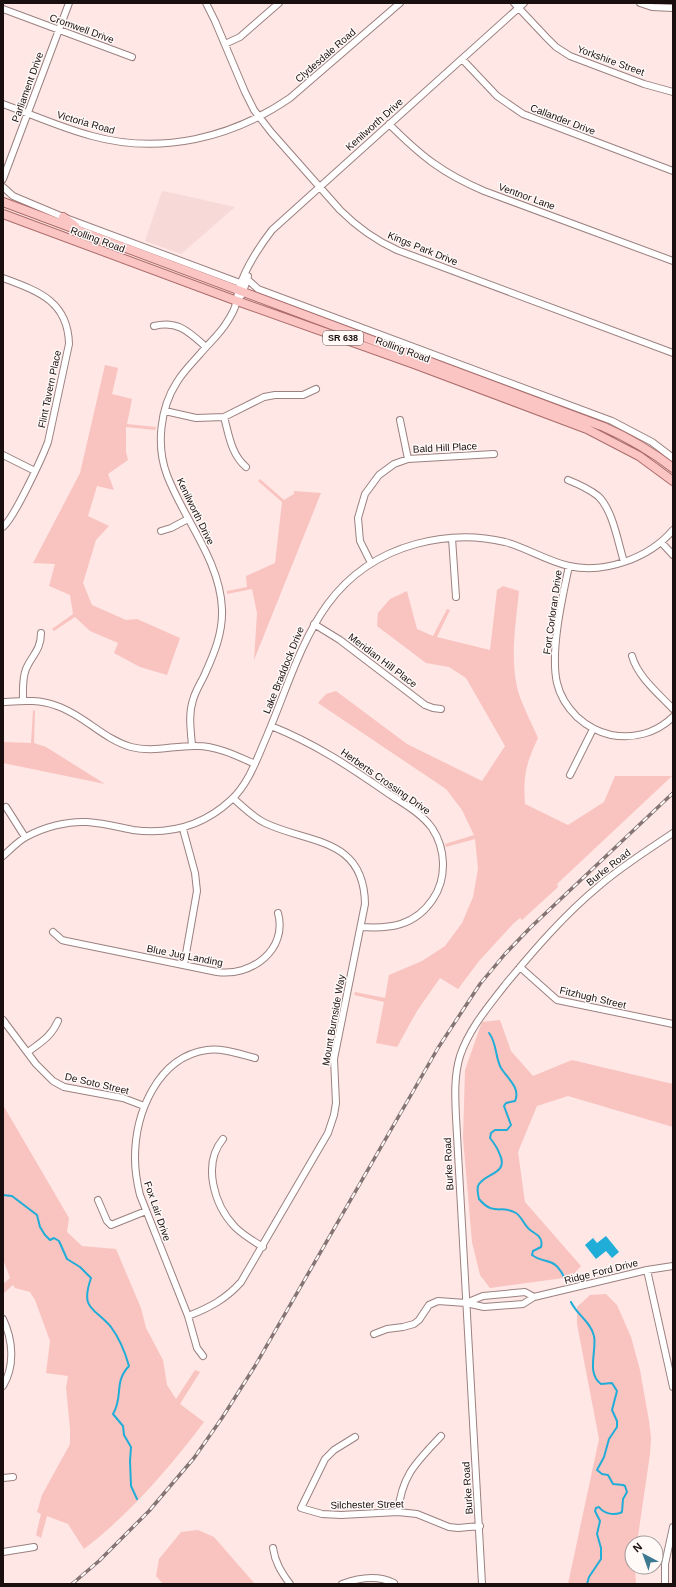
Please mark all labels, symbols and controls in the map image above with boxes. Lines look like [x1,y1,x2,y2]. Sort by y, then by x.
street label: Cromwell Drive [48,12,116,45]
street label: Clydesdale Road [293,26,358,85]
street label: Yorkshire Street [576,43,646,78]
street label: Parliament Drive [10,50,45,124]
street label: Kenilworth Drive [344,96,405,153]
street label: Callander Drive [529,102,597,137]
street label: Victoria Road [56,109,116,136]
street label: Ventnor Lane [497,181,557,212]
street label: Rolling Road [69,225,127,254]
street label: Kings Park Drive [386,229,460,268]
road number: SR 638 [323,331,363,345]
street label: Rolling Road [374,335,432,364]
street label: Flint Tavern Place [36,349,63,429]
street label: Bald Hill Place [413,440,478,455]
street label: Kenilworth Drive [175,476,217,547]
street label: Fort Corloran Drive [541,569,564,655]
street label: Lake Braddock Drive [261,625,306,715]
street label: Meridian Hill Place [346,631,419,690]
street label: Herberts Crossing Drive [339,746,433,817]
street label: Burke Road [584,847,633,888]
street label: Blue Jug Landing [146,943,224,968]
street label: Mount Burnside Way [320,974,347,1067]
street label: Fitzhugh Street [559,985,627,1011]
street label: De Soto Street [64,1071,130,1096]
street label: Burke Road [442,1137,455,1191]
street label: Fox Lair Drive [142,1180,173,1243]
street label: Ridge Ford Drive [563,1257,640,1286]
street label: Burke Road [460,1461,475,1515]
street label: Silchester Street [330,1498,404,1511]
north arrow [624,1535,664,1575]
text: N [631,1540,644,1555]

